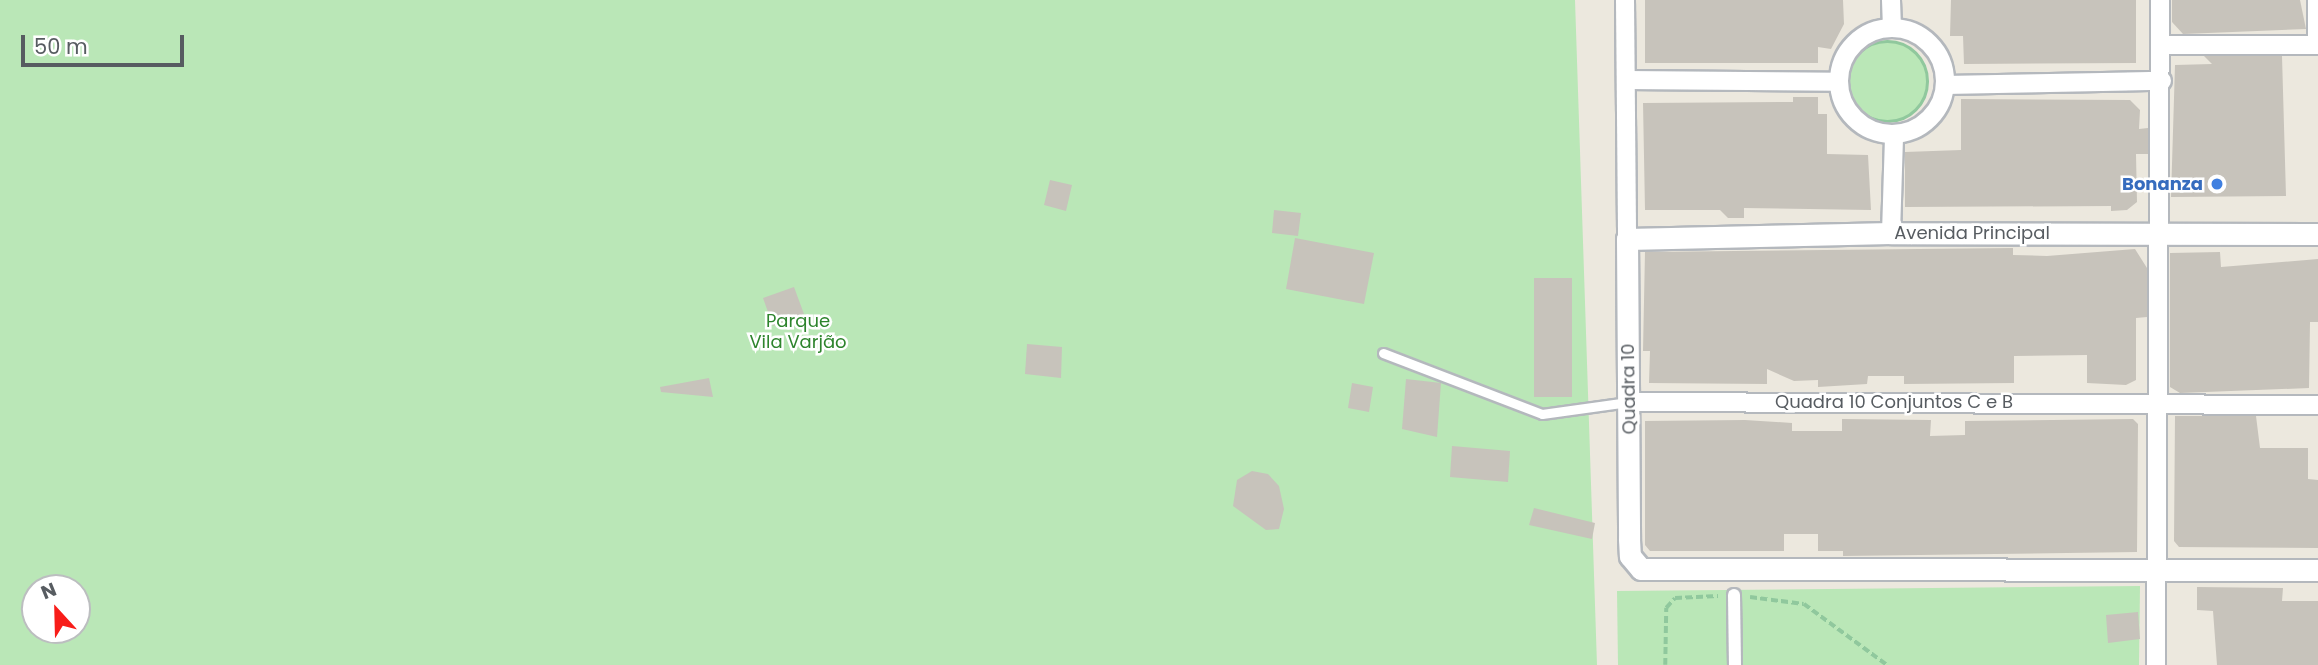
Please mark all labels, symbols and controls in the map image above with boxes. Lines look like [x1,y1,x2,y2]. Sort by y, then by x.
scale bar [24,21,187,65]
text: 50 m [34,32,88,61]
place label: Bonanza [2122,173,2203,195]
marker: Bonanza [2209,176,2225,192]
street label: Avenida Principal [1894,222,2050,244]
park label: Parque Vila Varjão [749,311,847,354]
street label: Quadra 10 [1617,343,1641,435]
street label: Quadra 10 Conjuntos C e B [1775,391,2013,413]
north arrow [21,574,91,644]
text: N [37,576,60,606]

